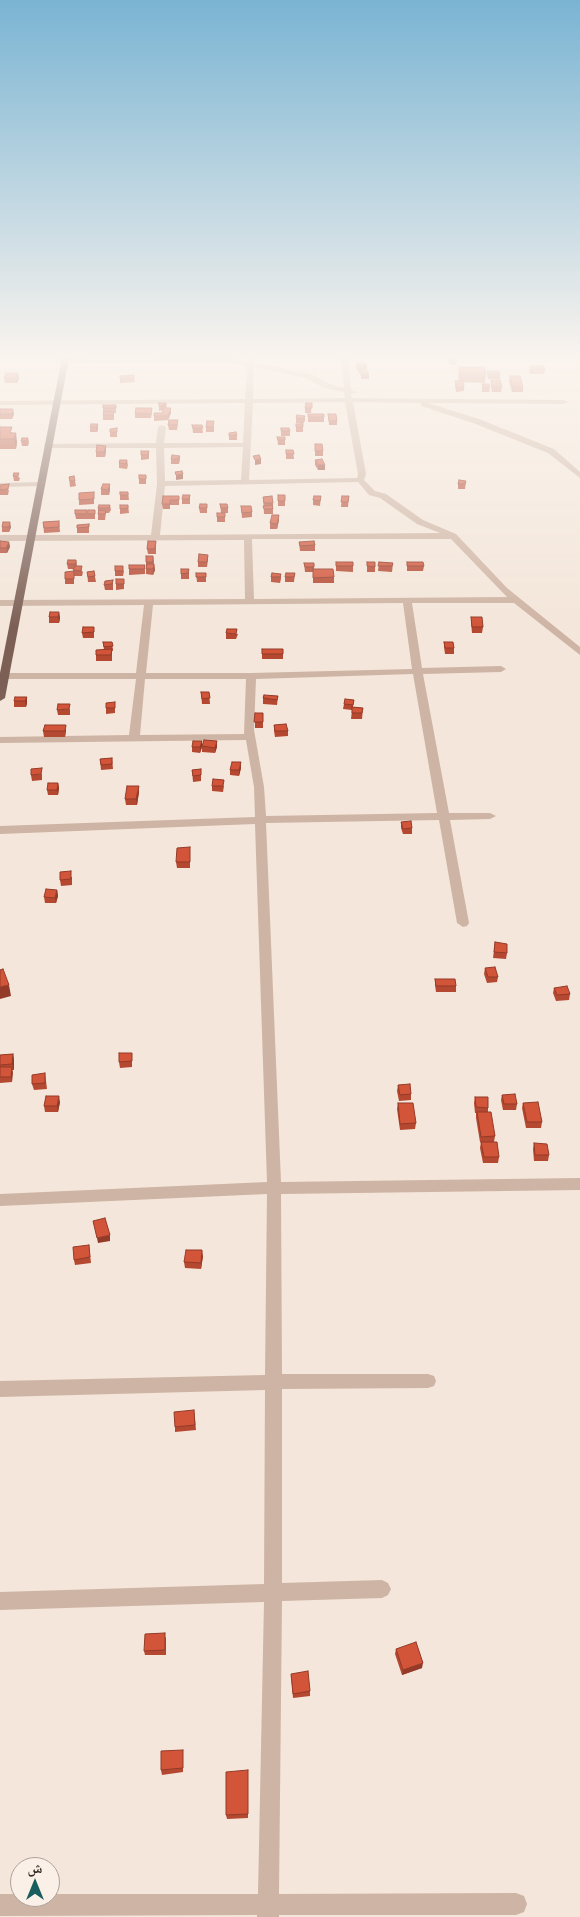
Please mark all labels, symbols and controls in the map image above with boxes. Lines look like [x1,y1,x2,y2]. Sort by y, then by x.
north arrow [10,1857,60,1907]
text: ش [28,1859,42,1877]

